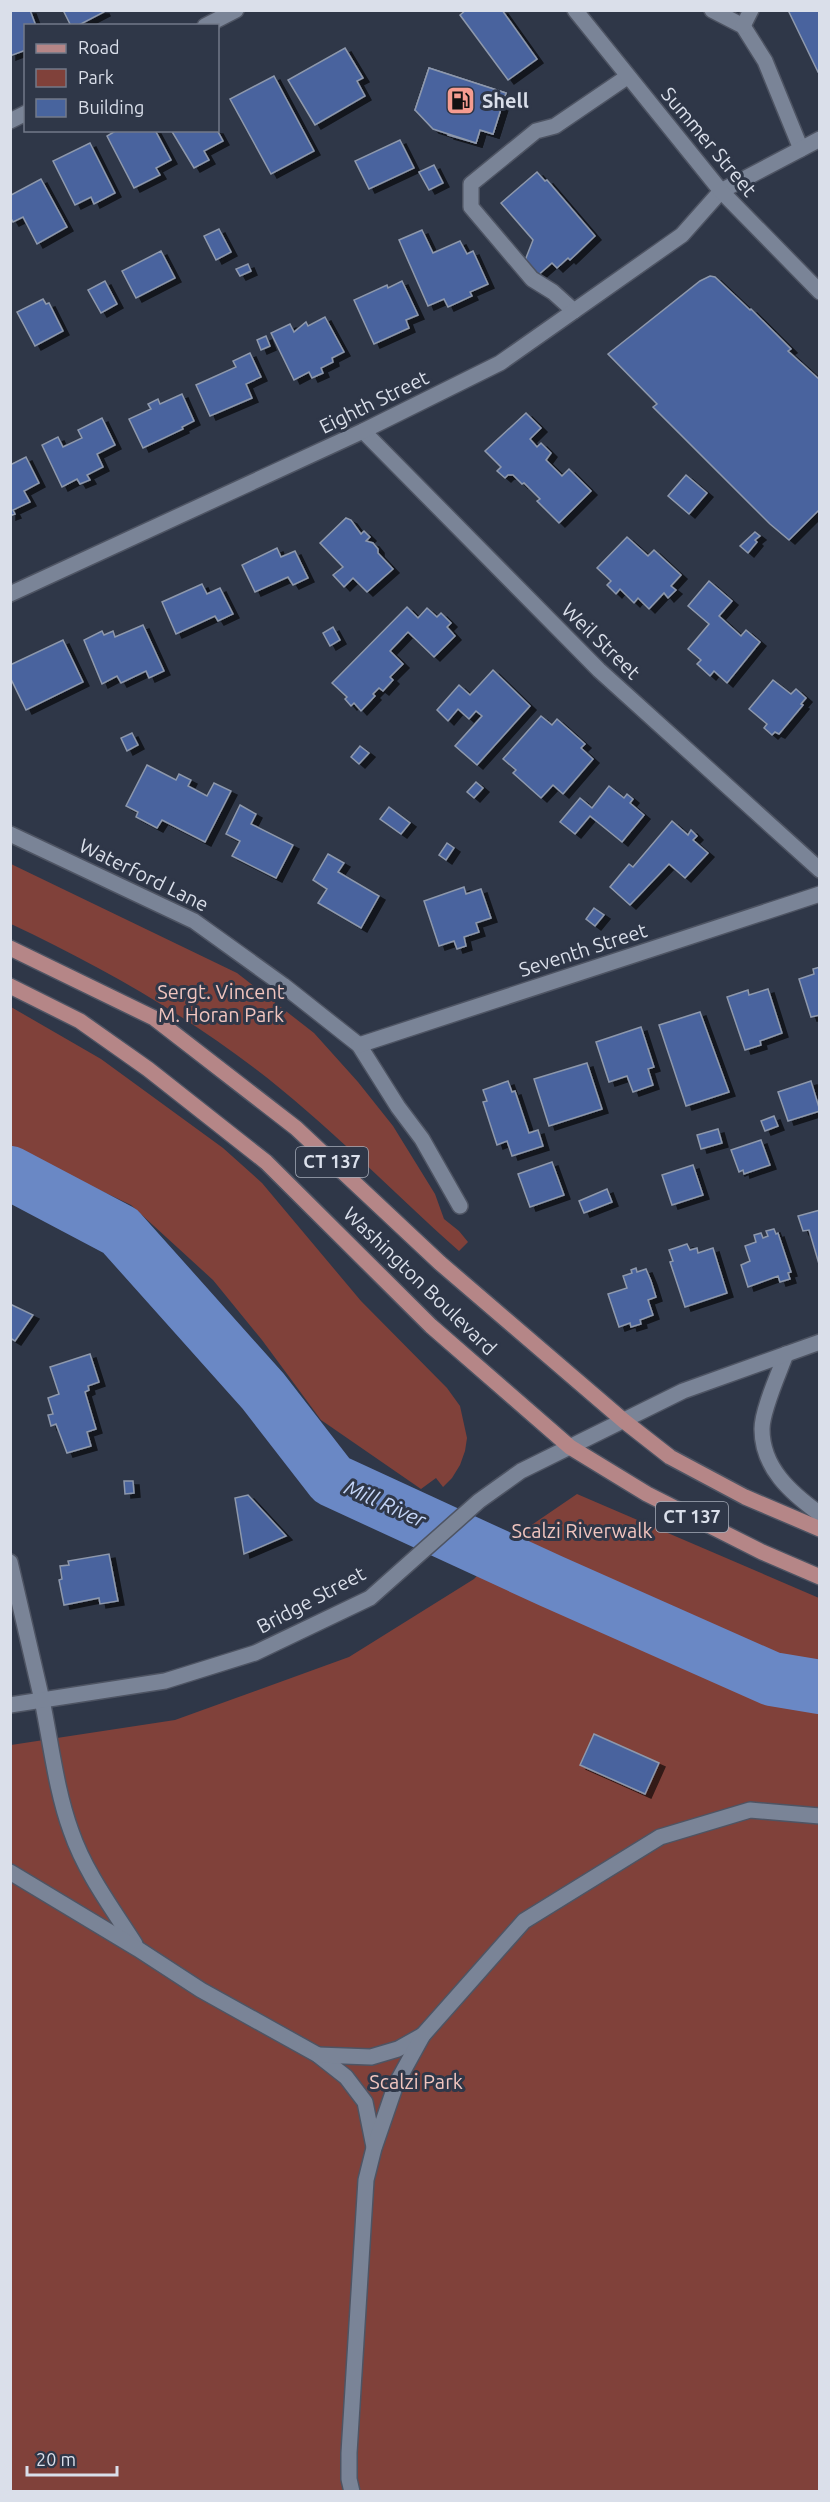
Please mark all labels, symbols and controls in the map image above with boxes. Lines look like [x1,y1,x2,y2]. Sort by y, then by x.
legend [24,24,219,132]
text: Road [78,37,120,57]
text: Park [78,67,114,87]
street label: Summer Street [657,82,762,201]
fuel station icon: Shell [445,85,477,117]
place label: Shell [482,89,529,112]
text: Building [78,97,144,117]
street label: Eighth Street [315,365,432,438]
street label: Weil Street [557,598,645,684]
street label: Waterford Lane [76,833,213,916]
street label: Seventh Street [516,918,650,981]
park label: Sergt. Vincent M. Horan Park [157,980,285,1026]
road number: CT 137 [296,1147,368,1177]
street label: Washington Boulevard [339,1202,501,1359]
water label: Mill River [341,1475,431,1532]
road number: CT 137 [656,1502,728,1532]
park label: Scalzi Riverwalk [511,1519,653,1542]
street label: Bridge Street [252,1561,369,1638]
park label: Scalzi Park [369,2070,463,2093]
scale bar [27,2439,117,2477]
text: 20 m [36,2449,76,2469]

